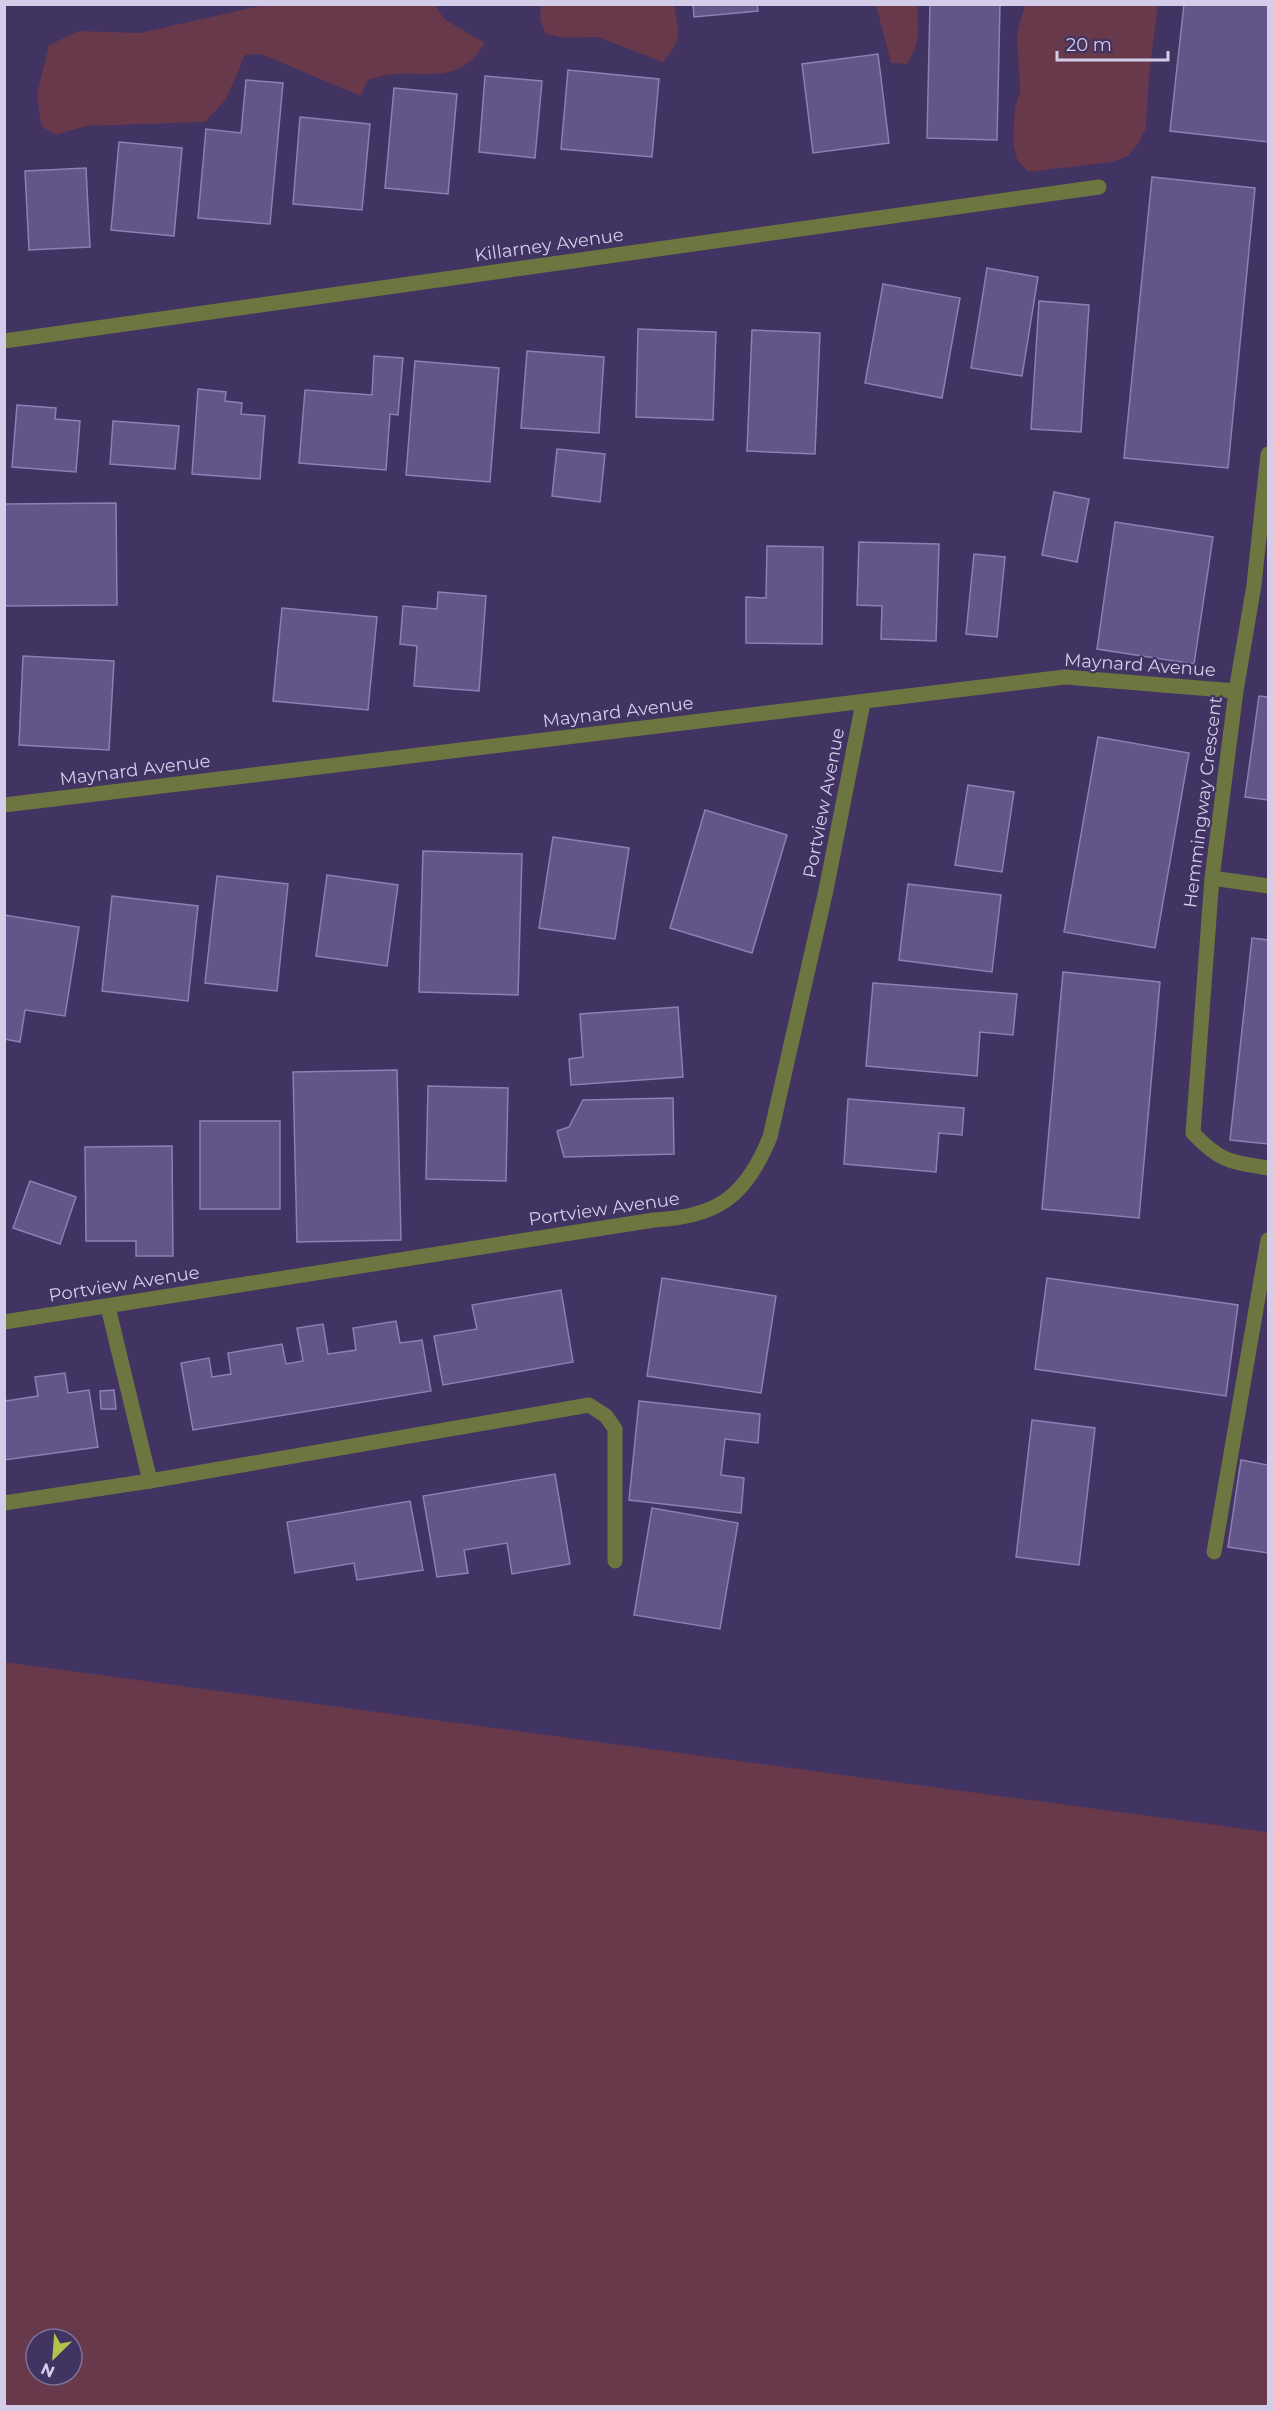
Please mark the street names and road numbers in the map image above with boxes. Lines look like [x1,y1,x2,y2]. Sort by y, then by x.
street label: Killarney Avenue [473,224,625,266]
street label: Maynard Avenue [1063,649,1217,681]
street label: Maynard Avenue [541,692,695,732]
street label: Hemmingway Crescent [1179,695,1227,909]
street label: Portview Avenue [799,726,849,880]
street label: Maynard Avenue [58,750,212,790]
street label: Portview Avenue [527,1187,681,1230]
street label: Portview Avenue [47,1261,201,1307]

